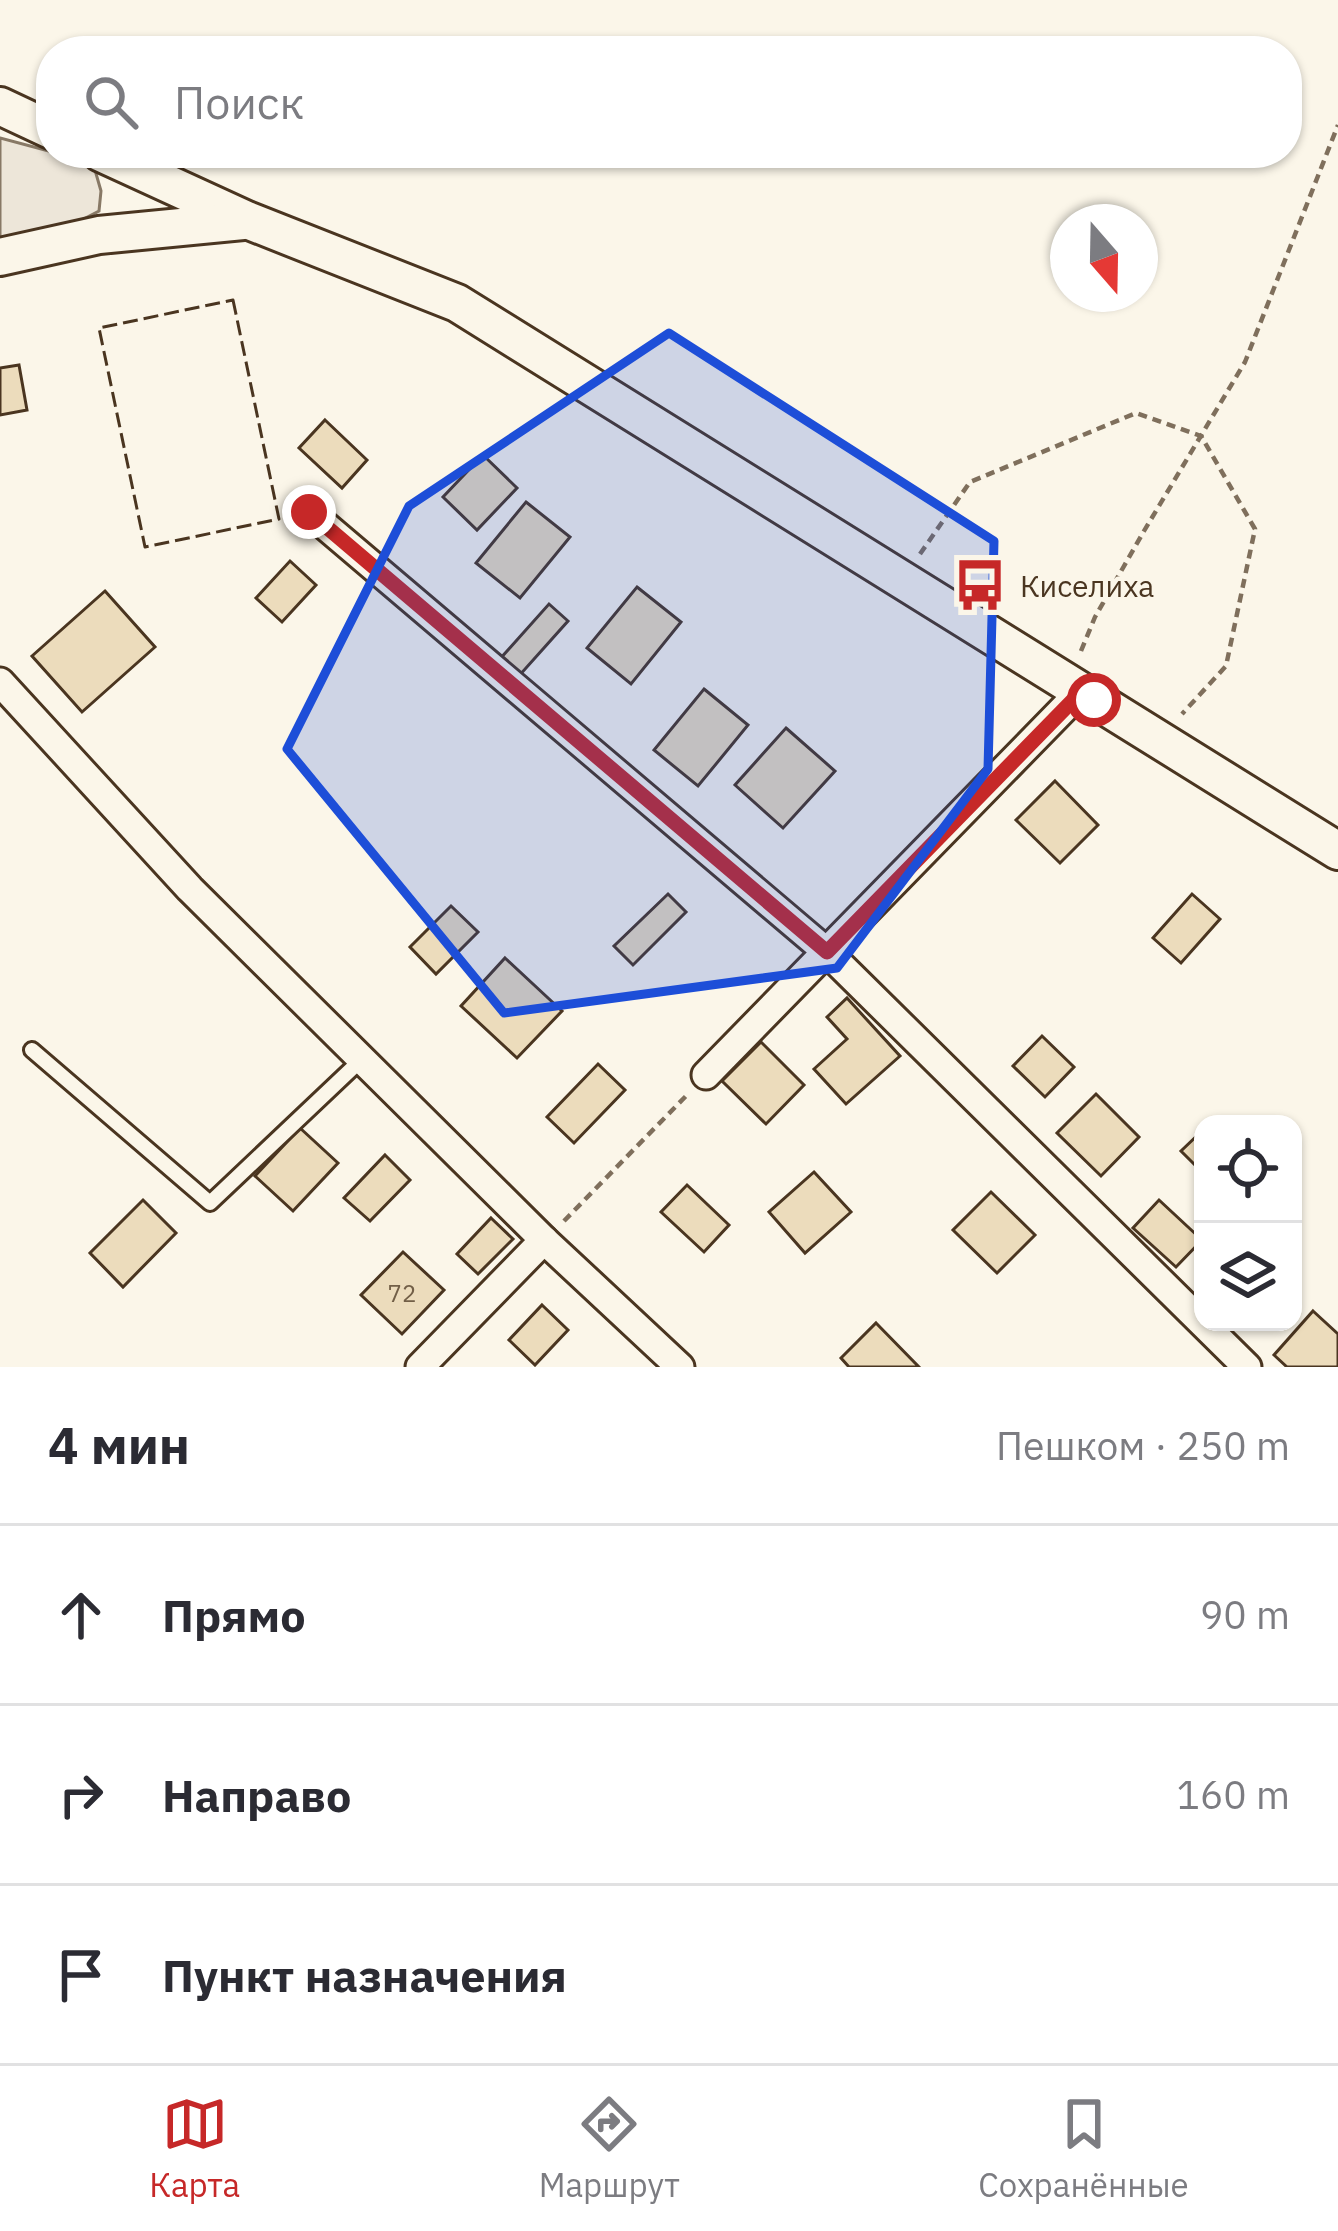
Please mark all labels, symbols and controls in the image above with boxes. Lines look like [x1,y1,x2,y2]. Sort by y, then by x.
search box [36,36,1302,168]
icon: search [78,69,144,135]
text: Поиск [174,73,304,131]
north arrow [1050,204,1158,312]
route end [282,485,336,539]
bus stop icon: Киселиха [951,556,1009,614]
place label: Киселиха [1020,566,1154,605]
route start [1067,673,1121,727]
map controls [1194,1115,1302,1331]
button: locate [1194,1115,1302,1223]
button: layers [1194,1223,1302,1331]
house number: 72 [388,1277,416,1309]
text: 4 мин [48,1412,190,1478]
text: Пешком · 250 m [996,1420,1290,1471]
icon: ahead [48,1582,114,1648]
text: Прямо [162,1586,306,1644]
text: 90 m [1200,1589,1290,1640]
icon: right [48,1762,114,1828]
text: Направо [162,1766,351,1824]
text: 160 m [1177,1769,1290,1820]
icon: arrive [48,1942,114,2008]
text: Пункт назначения [162,1946,567,2004]
tab: Карта [149,2091,240,2206]
tab: Маршрут [539,2091,680,2206]
tab: Сохранённые [978,2091,1189,2206]

